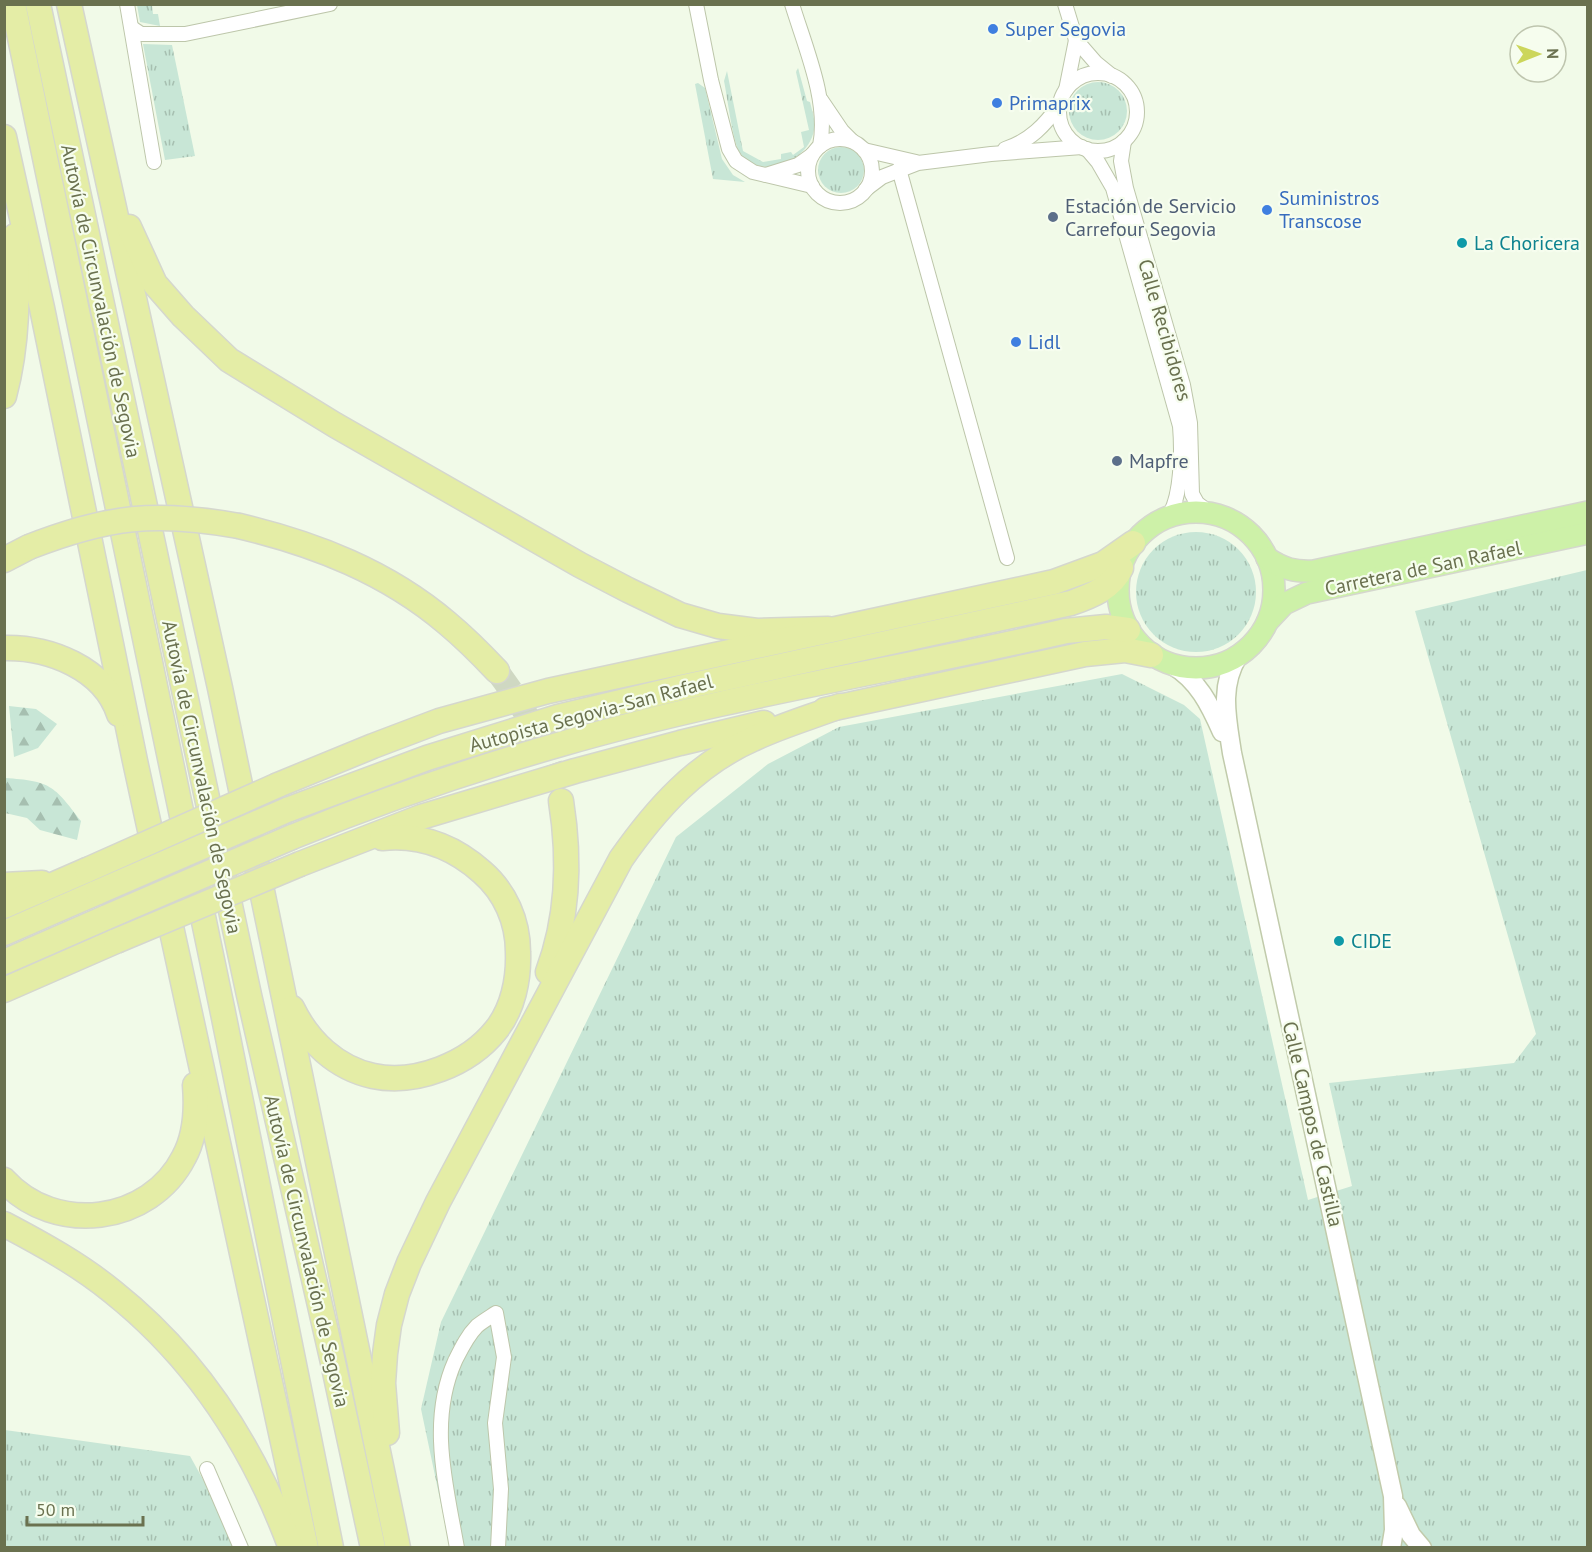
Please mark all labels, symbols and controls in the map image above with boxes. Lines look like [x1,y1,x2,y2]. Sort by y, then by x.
place label: Super Segovia [1005,16,1126,42]
marker: Super Segovia [986,22,1000,36]
north arrow [1508,24,1568,84]
text: N [1543,48,1563,59]
place label: Primaprix [1009,90,1091,116]
marker: Primaprix [990,96,1004,110]
street label: Autovía de Circunvalación de Segovia [55,142,147,460]
place label: Suministros Transcose [1279,185,1379,234]
place label: Estación de Servicio Carrefour Segovia [1065,193,1236,242]
marker: Suministros Transcose [1260,203,1274,217]
marker: Estación de Servicio Carrefour Segovia [1046,210,1060,224]
place label: La Choricera [1474,230,1580,256]
marker: La Choricera [1455,236,1469,250]
street label: Calle Recibidores [1132,256,1198,404]
place label: Lidl [1028,329,1060,355]
marker: Lidl [1009,335,1023,349]
place label: Mapfre [1129,448,1189,474]
marker: Mapfre [1110,454,1124,468]
street label: Carretera de San Rafael [1322,534,1524,602]
street label: Autovía de Circunvalación de Segovia [156,618,248,936]
street label: Autopista Segovia-San Rafael [466,668,716,758]
place label: CIDE [1351,928,1392,954]
marker: CIDE [1332,934,1346,948]
street label: Calle Campos de Castilla [1277,1019,1349,1229]
street label: Autovía de Circunvalación de Segovia [258,1092,356,1410]
scale bar [27,1489,142,1527]
text: 50 m [36,1498,75,1521]

